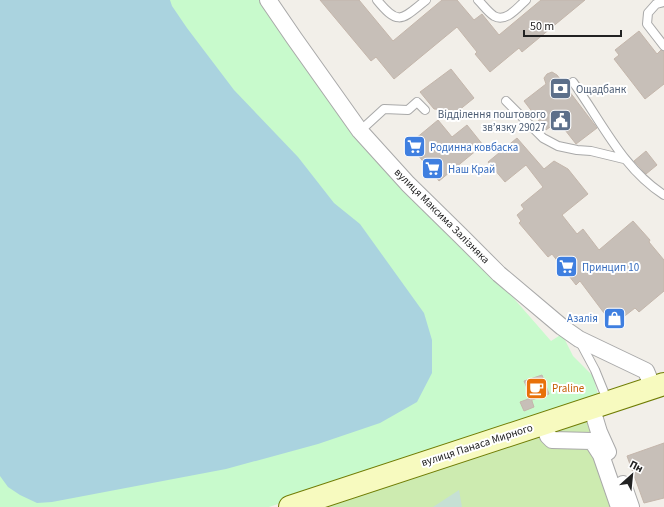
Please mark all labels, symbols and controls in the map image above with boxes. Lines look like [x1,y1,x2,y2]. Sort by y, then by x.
scale bar [524,12,621,38]
text: 50 m [530,18,554,35]
bank icon: Ощадбанк [547,76,573,102]
place label: Ощадбанк [576,82,627,97]
place label: Відділення поштового зв’язку 29027 [438,107,546,135]
public building icon: Відділення поштового зв’язку 29027 [548,107,574,133]
supermarket icon: Родинна ковбаска [402,134,428,160]
place label: Родинна ковбаска [430,140,518,155]
supermarket icon: Наш Край [420,156,446,182]
place label: Наш Край [448,162,495,177]
street label: вулиця Максима Залізняка [391,165,493,267]
supermarket icon: Принцип 10 [553,254,579,280]
place label: Принцип 10 [582,260,639,275]
shop icon: Азалія [601,305,627,331]
place label: Азалія [567,311,598,326]
cafe icon: Praline [524,375,550,401]
place label: Praline [552,381,585,396]
street label: вулиця Панаса Мирного [419,420,535,470]
north arrow [612,455,652,495]
text: Пн [627,457,646,476]

